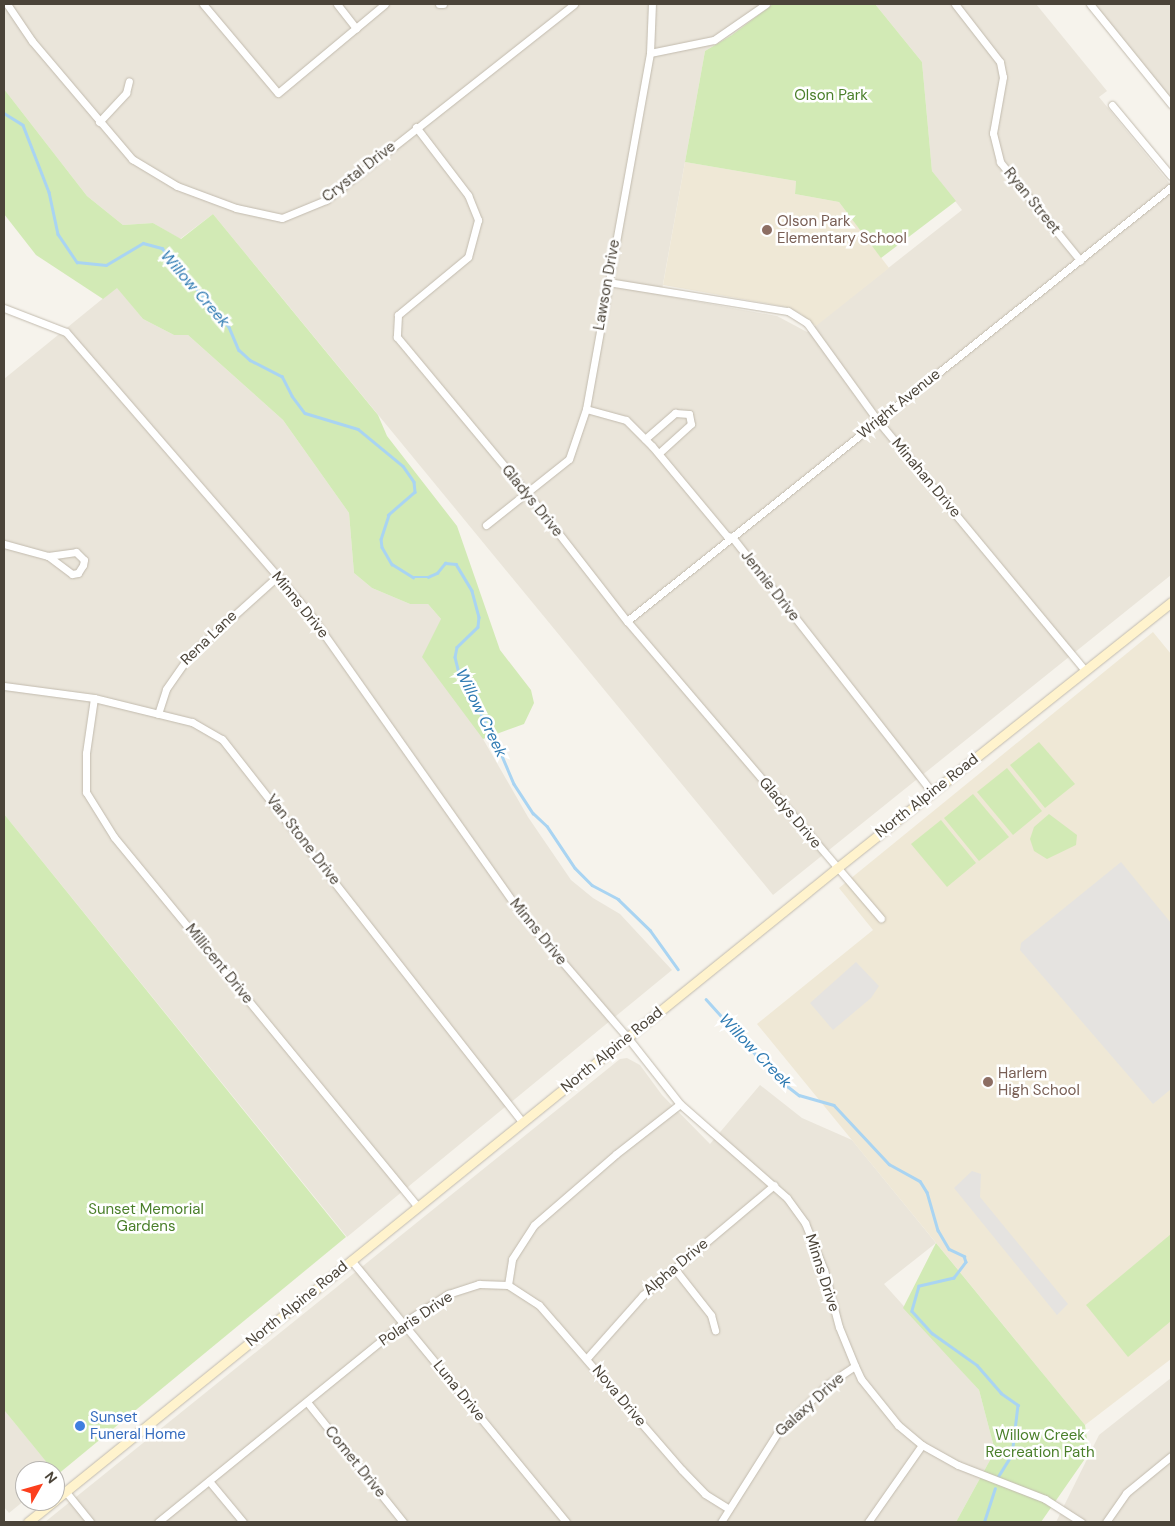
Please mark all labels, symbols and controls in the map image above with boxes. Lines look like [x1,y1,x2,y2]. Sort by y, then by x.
park label: Olson Park [794,87,868,105]
street label: Crystal Drive [319,138,399,206]
street label: Ryan Street [1000,164,1064,238]
place label: Olson Park Elementary School [777,212,907,247]
marker: Olson Park Elementary School [761,224,773,236]
street label: Lawson Drive [590,238,624,332]
water label: Willow Creek [156,246,234,332]
street label: Wright Avenue [854,365,944,443]
street label: Minahan Drive [888,435,964,521]
street label: Gladys Drive [498,461,566,541]
street label: Jennie Drive [737,547,803,625]
street label: Minns Drive [268,568,332,642]
street label: Rena Lane [177,607,241,669]
water label: Willow Creek [451,666,511,760]
street label: North Alpine Road [872,750,982,842]
street label: Gladys Drive [755,774,825,852]
street label: Van Stone Drive [262,791,344,889]
street label: Minns Drive [506,895,570,969]
street label: Millicent Drive [181,920,257,1008]
street label: North Alpine Road [558,1003,666,1097]
water label: Willow Creek [715,1010,795,1092]
place label: Harlem High School [998,1064,1080,1099]
marker: Harlem High School [982,1076,994,1088]
park label: Sunset Memorial Gardens [88,1200,204,1235]
street label: Minns Drive [801,1232,843,1314]
street label: Alpha Drive [640,1235,712,1299]
street label: North Alpine Road [243,1257,351,1351]
street label: Polaris Drive [376,1288,456,1350]
street label: Luna Drive [429,1357,489,1425]
street label: Nova Drive [588,1362,650,1430]
street label: Galaxy Drive [772,1369,848,1441]
place label: Sunset Funeral Home [90,1408,186,1443]
marker: Sunset Funeral Home [74,1420,86,1432]
street label: Comet Drive [321,1423,389,1501]
park label: Willow Creek Recreation Path [985,1426,1095,1461]
north arrow [15,1461,65,1511]
text: N [41,1468,61,1487]

